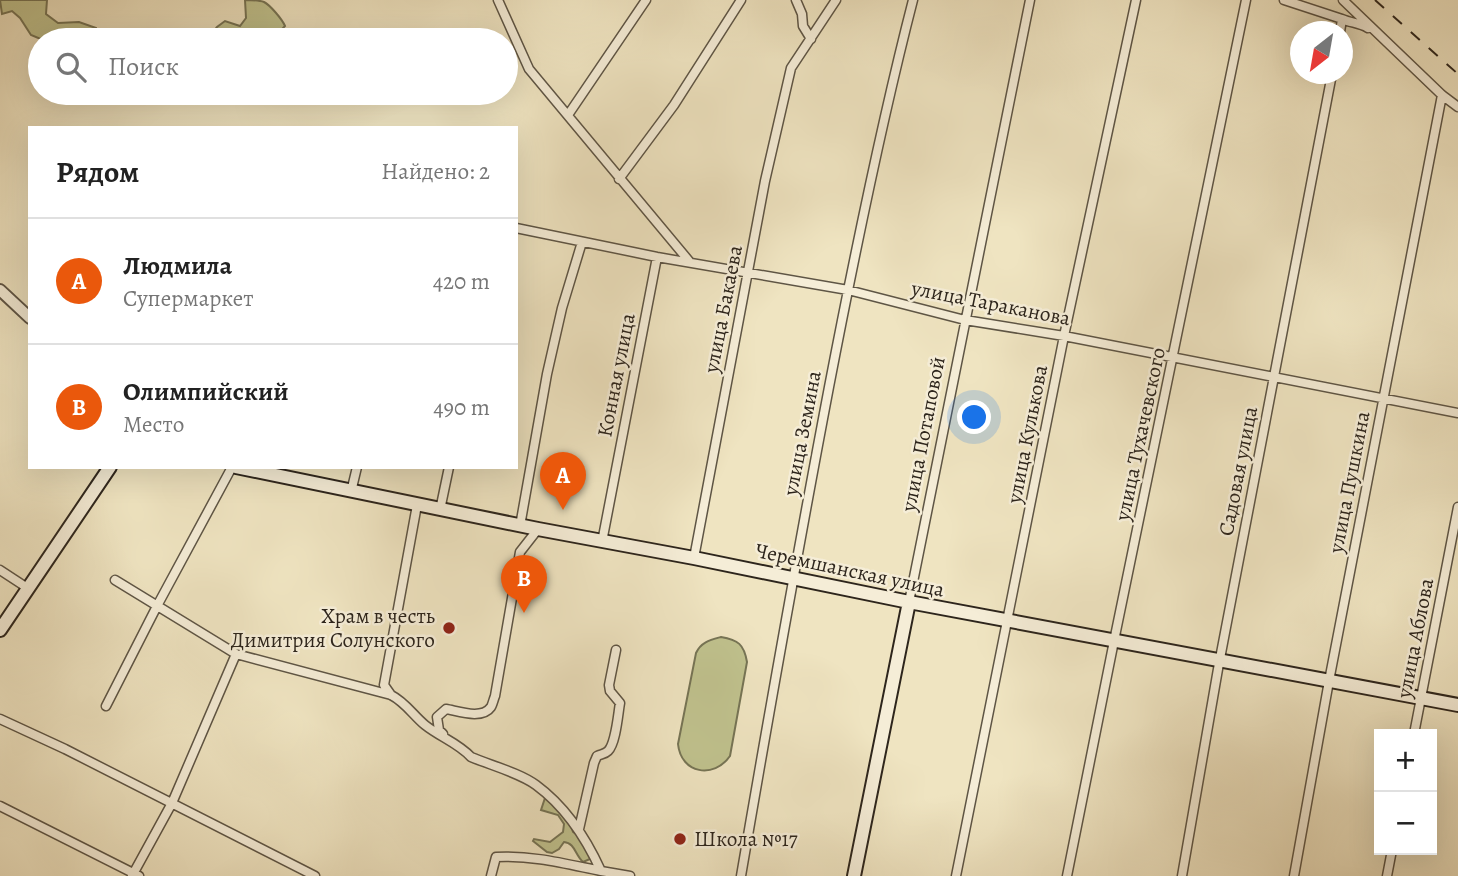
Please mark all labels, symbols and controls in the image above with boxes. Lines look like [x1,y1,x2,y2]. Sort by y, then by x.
north arrow [1290,21,1353,84]
search box [28,28,518,105]
icon: search [52,48,90,86]
text: Поиск [108,49,179,84]
text: Рядом [56,152,139,192]
text: Найдено: 2 [381,156,490,187]
street label: улица Бакаева [697,243,749,376]
text: Людмила [123,248,232,283]
text: A [72,266,86,297]
text: 420 m [433,266,490,297]
street label: улица Тараканова [908,274,1073,332]
text: Супермаркет [123,283,254,314]
street label: Конная улица [590,310,642,439]
street label: улица Тухачевского [1108,345,1172,524]
street label: улица Потаповой [894,354,952,515]
street label: улица Кулькова [1000,362,1054,507]
street label: улица Земина [776,368,828,499]
text: Олимпийский [123,374,289,409]
text: B [72,392,86,423]
text: 490 m [433,392,490,423]
your location [957,400,991,434]
street label: Садовая улица [1212,404,1264,538]
street label: улица Пушкина [1321,408,1377,556]
text: Место [123,409,184,440]
pin: A [540,452,586,510]
street label: Черемшанская улица [753,536,947,604]
pin: B [501,555,547,613]
street label: улица Аблова [1389,575,1440,701]
place label: Храм в честь Димитрия Солунского [231,602,435,654]
marker: Храм в честь Димитрия Солунского [441,620,457,636]
map controls [1374,729,1437,855]
button: + [1374,729,1437,792]
button: − [1374,792,1437,855]
place label: Школа №17 [694,825,798,853]
marker: Школа №17 [672,831,688,847]

